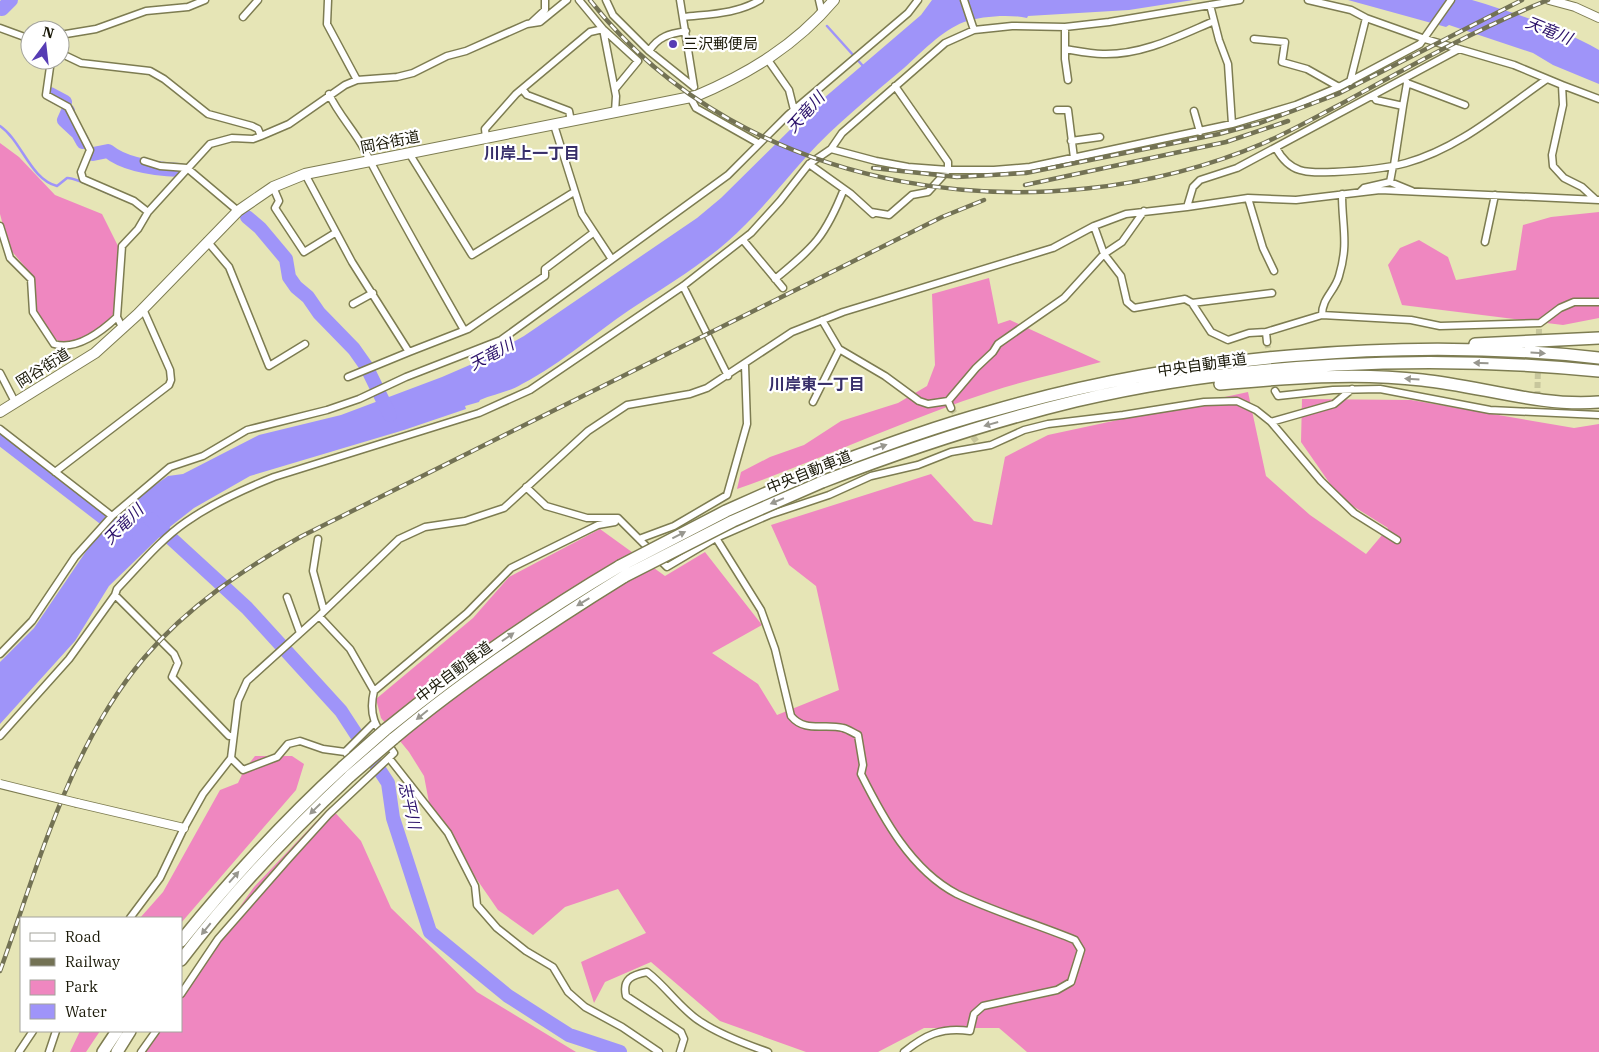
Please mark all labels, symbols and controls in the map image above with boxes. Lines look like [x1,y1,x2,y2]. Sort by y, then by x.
water label: 天竜川 [1523,12,1577,49]
north arrow [20,20,70,70]
text: N [41,22,56,43]
place label: 三沢郵便局 [683,34,758,53]
marker: 三沢郵便局 [667,38,679,50]
water label: 天竜川 [782,86,830,137]
street label: 岡谷街道 [359,126,421,157]
district label: 川岸上一丁目 [484,143,580,163]
water label: 天竜川 [465,333,519,374]
street label: 岡谷街道 [12,344,73,392]
street label: 中央自動車道 [1156,349,1248,380]
one-way arrow [1531,349,1547,357]
one-way arrow [1472,359,1488,367]
district label: 川岸東一丁目 [769,374,865,394]
one-way arrow [1404,375,1420,383]
one-way arrow [984,421,999,429]
one-way arrow [872,443,887,450]
street label: 中央自動車道 [764,446,854,497]
one-way arrow [770,498,784,506]
water label: 天竜川 [99,499,148,548]
one-way arrow [672,531,686,539]
one-way arrow [577,597,590,606]
one-way arrow [501,632,514,642]
street label: 中央自動車道 [412,637,495,706]
one-way arrow [416,709,429,720]
water label: 志平川 [395,779,426,833]
one-way arrow [309,803,321,815]
one-way arrow [229,870,240,883]
legend [20,917,182,1032]
one-way arrow [200,923,211,936]
text: Road [65,927,101,946]
text: Railway [65,952,120,971]
text: Park [65,977,98,996]
text: Water [65,1002,107,1021]

